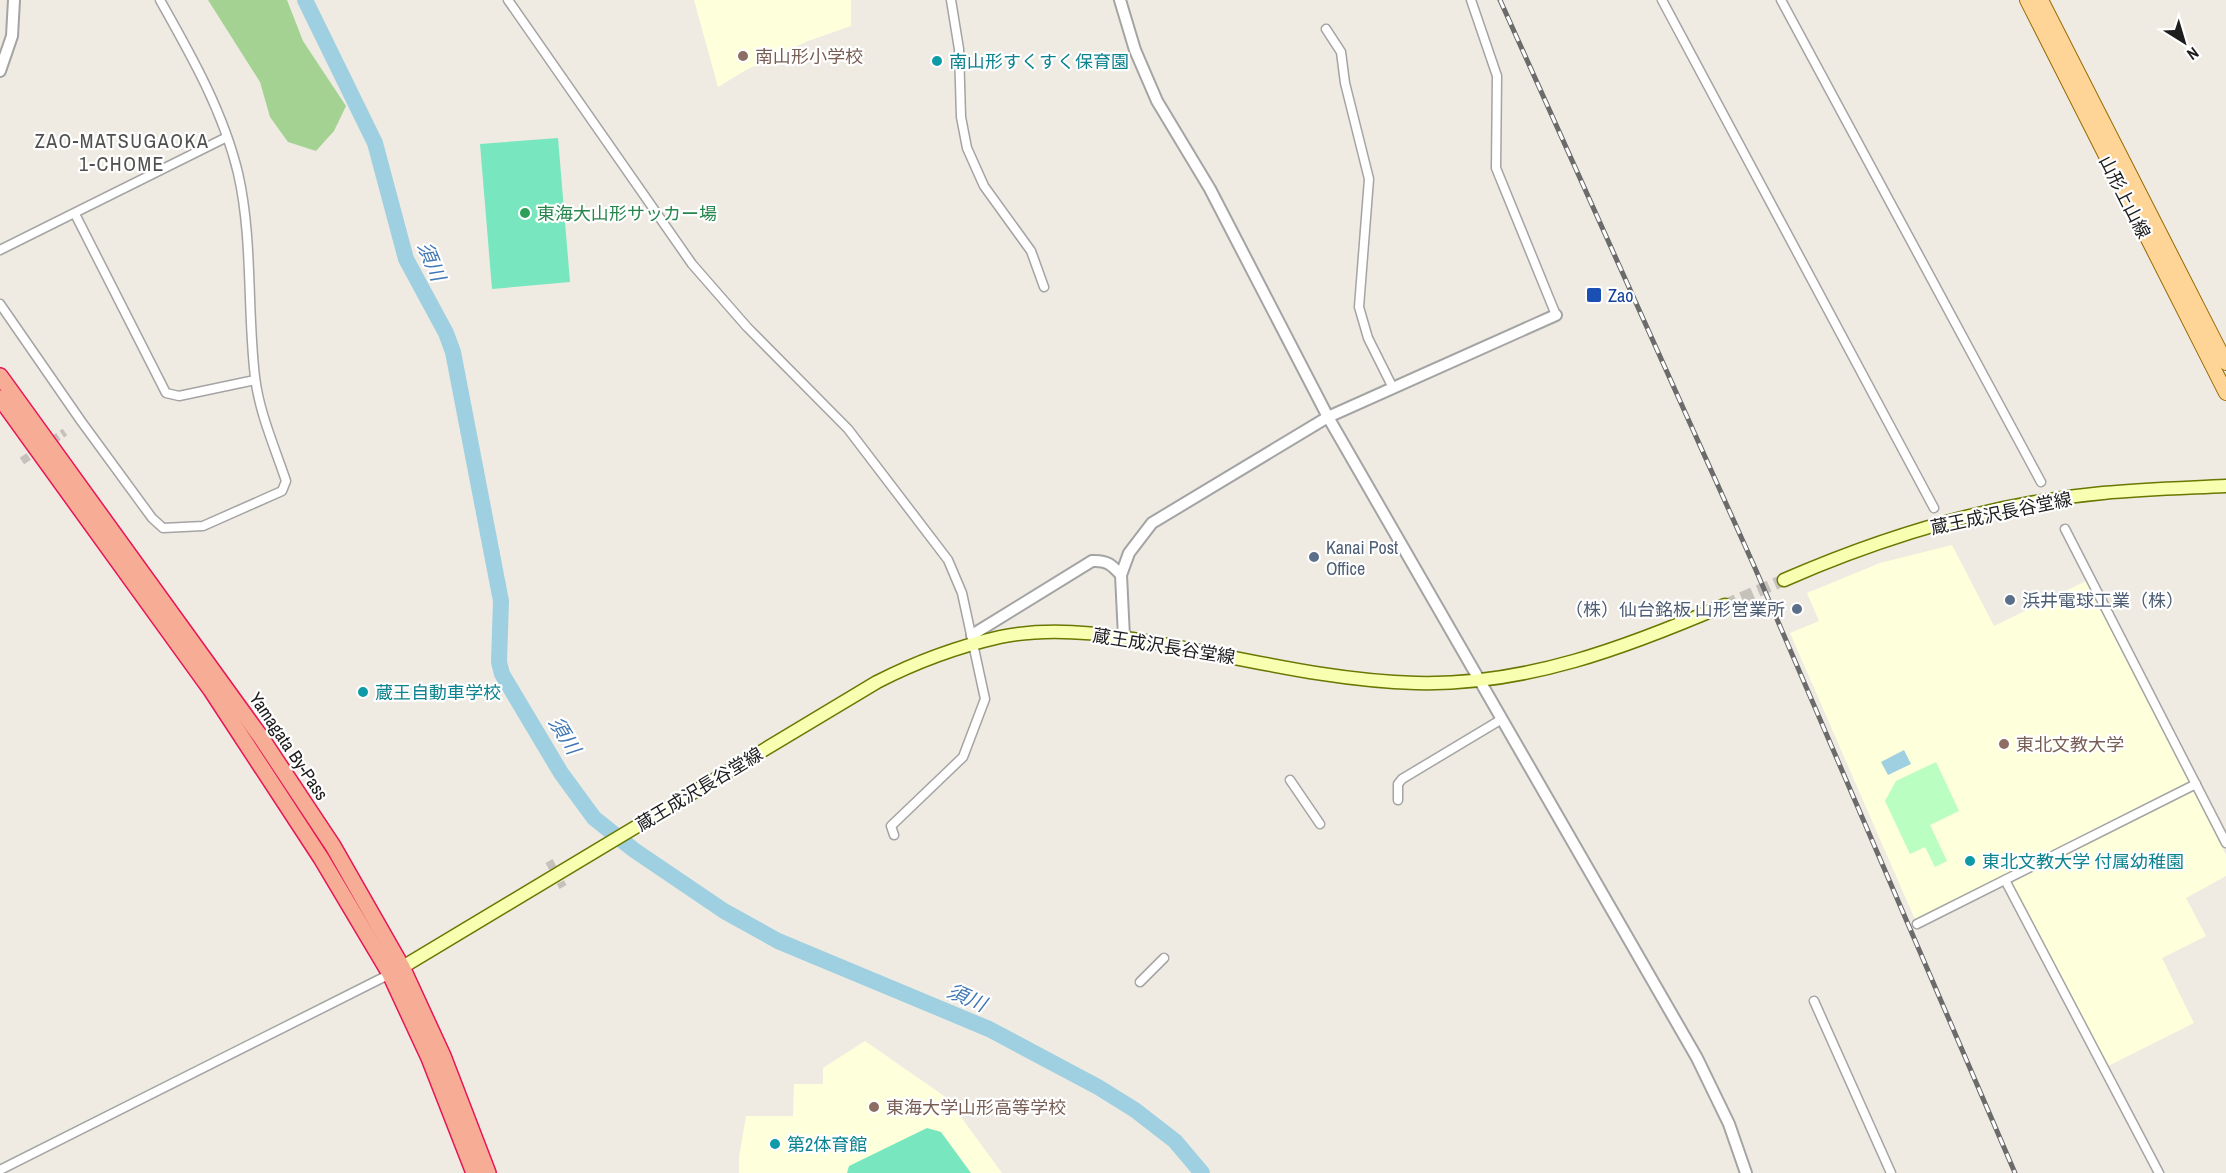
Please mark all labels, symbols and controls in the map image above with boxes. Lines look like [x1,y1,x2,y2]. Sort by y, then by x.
north arrow [2154,12,2214,72]
text: N [2183,42,2203,66]
place label: 南山形小学校 [755,44,863,69]
marker: 南山形小学校 [736,49,750,63]
place label: 南山形すくすく保育園 [949,49,1129,74]
marker: 南山形すくすく保育園 [930,54,944,68]
district label: ZAO-MATSUGAOKA 1-CHOME [35,127,209,177]
street label: 山形上山線 [2093,151,2157,243]
place label: 東海大山形サッカー場 [537,201,717,226]
marker: 東海大山形サッカー場 [518,206,532,220]
water label: 須川 [412,237,453,287]
place label: Zao [1608,283,1633,308]
marker: Zao [1585,286,1603,304]
street label: 蔵王成沢長谷堂線 [1928,486,2074,540]
place label: Kanai Post Office [1326,535,1398,581]
marker: Kanai Post Office [1307,550,1321,564]
place label: 浜井電球工業（株） [2022,588,2184,613]
marker: 浜井電球工業（株） [2003,593,2017,607]
place label: （株）仙台銘板 山形営業所 [1565,597,1785,622]
marker: （株）仙台銘板 山形営業所 [1790,602,1804,616]
street label: 蔵王成沢長谷堂線 [1091,622,1237,670]
place label: 蔵王自動車学校 [375,680,501,705]
marker: 蔵王自動車学校 [356,685,370,699]
street label: Yamagata By-Pass [244,687,334,805]
water label: 須川 [543,711,588,761]
place label: 東北文教大学 [2016,732,2124,757]
marker: 東北文教大学 [1997,737,2011,751]
street label: 蔵王成沢長谷堂線 [631,741,767,837]
place label: 東北文教大学 付属幼稚園 [1982,849,2184,874]
marker: 東北文教大学 付属幼稚園 [1963,854,1977,868]
water label: 須川 [943,977,993,1018]
place label: 東海大学山形高等学校 [886,1095,1066,1120]
marker: 東海大学山形高等学校 [867,1100,881,1114]
place label: 第2体育館 [787,1132,867,1157]
marker: 第2体育館 [768,1137,782,1151]

